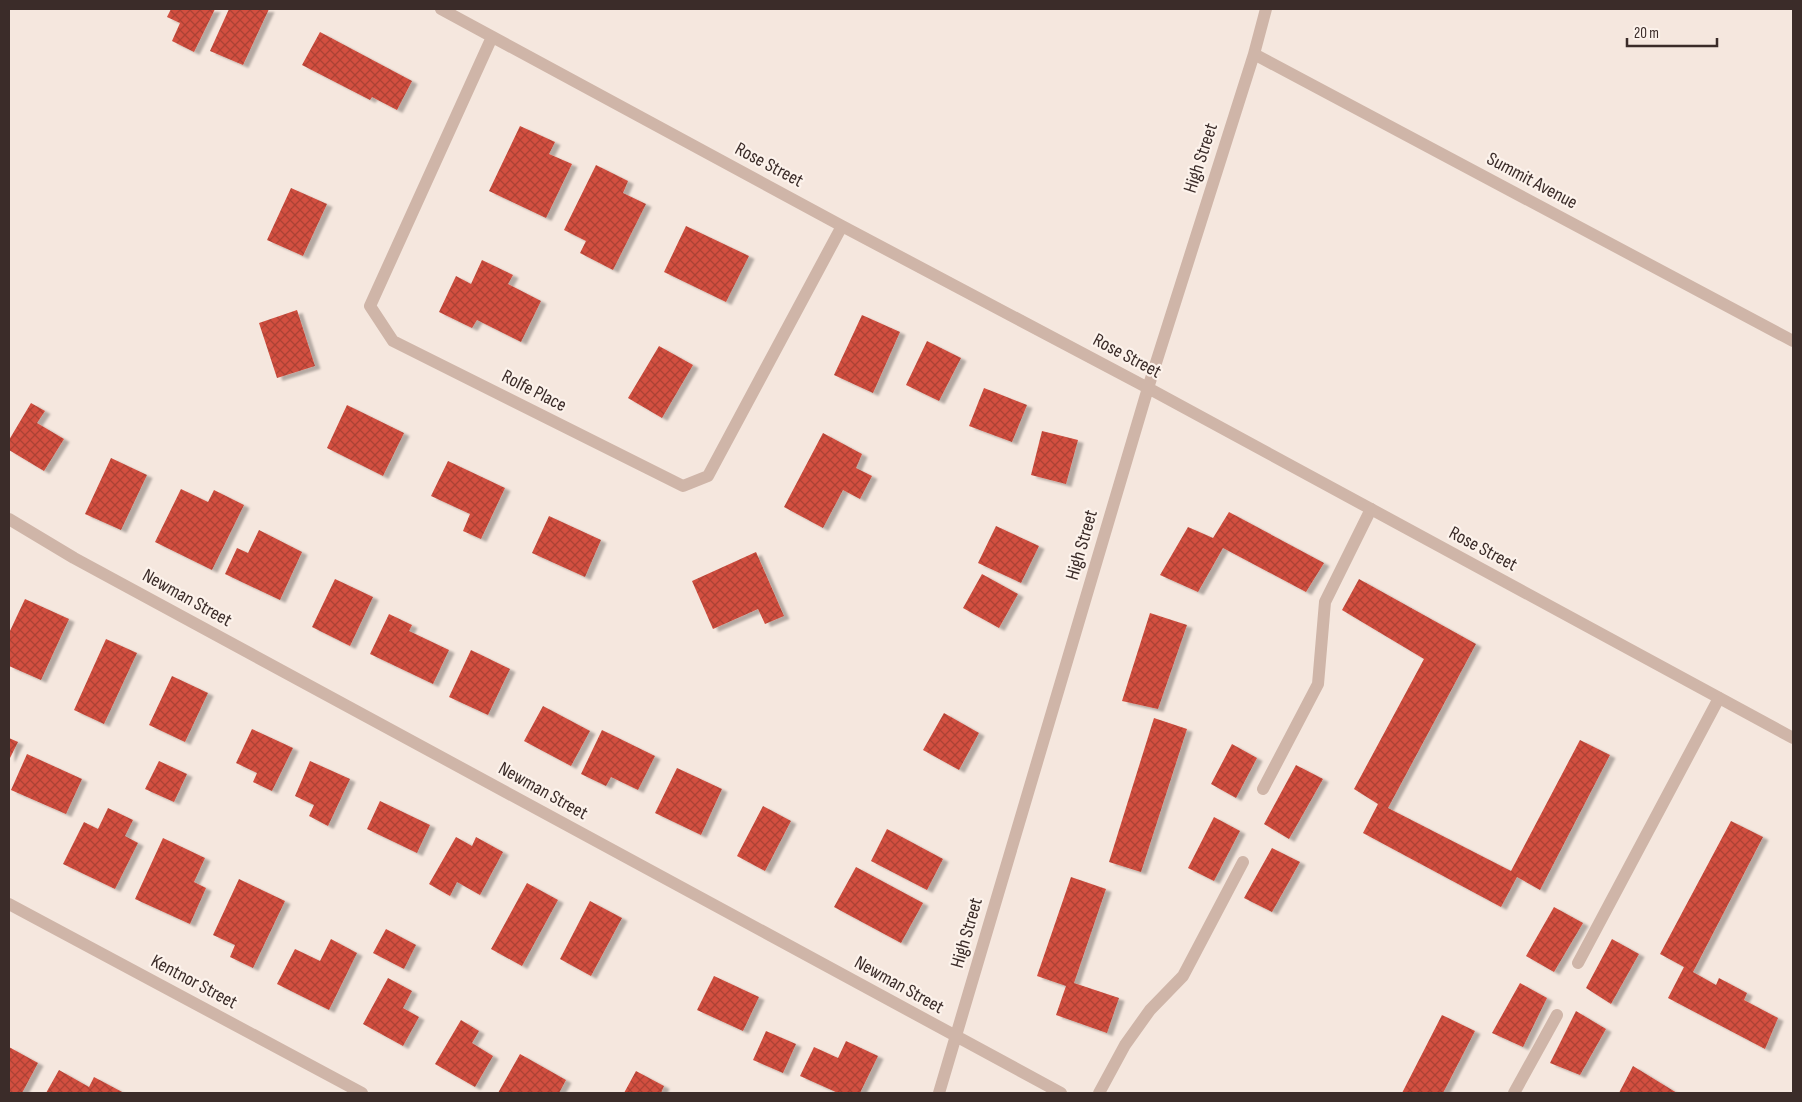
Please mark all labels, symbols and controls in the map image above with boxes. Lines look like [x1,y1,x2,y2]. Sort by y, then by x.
scale bar [1627,15,1717,47]
text: 20 m [1634,24,1659,43]
street label: High Street [1179,120,1223,196]
street label: Rose Street [731,137,807,193]
street label: Summit Avenue [1483,148,1581,214]
street label: Rose Street [1089,328,1165,384]
street label: Rolfe Place [498,365,570,417]
street label: High Street [1061,507,1103,583]
street label: Rose Street [1445,521,1521,577]
street label: Newman Street [138,564,236,632]
street label: Newman Street [494,757,592,825]
street label: High Street [946,895,988,971]
street label: Kentnor Street [147,950,241,1014]
street label: Newman Street [850,951,948,1019]

